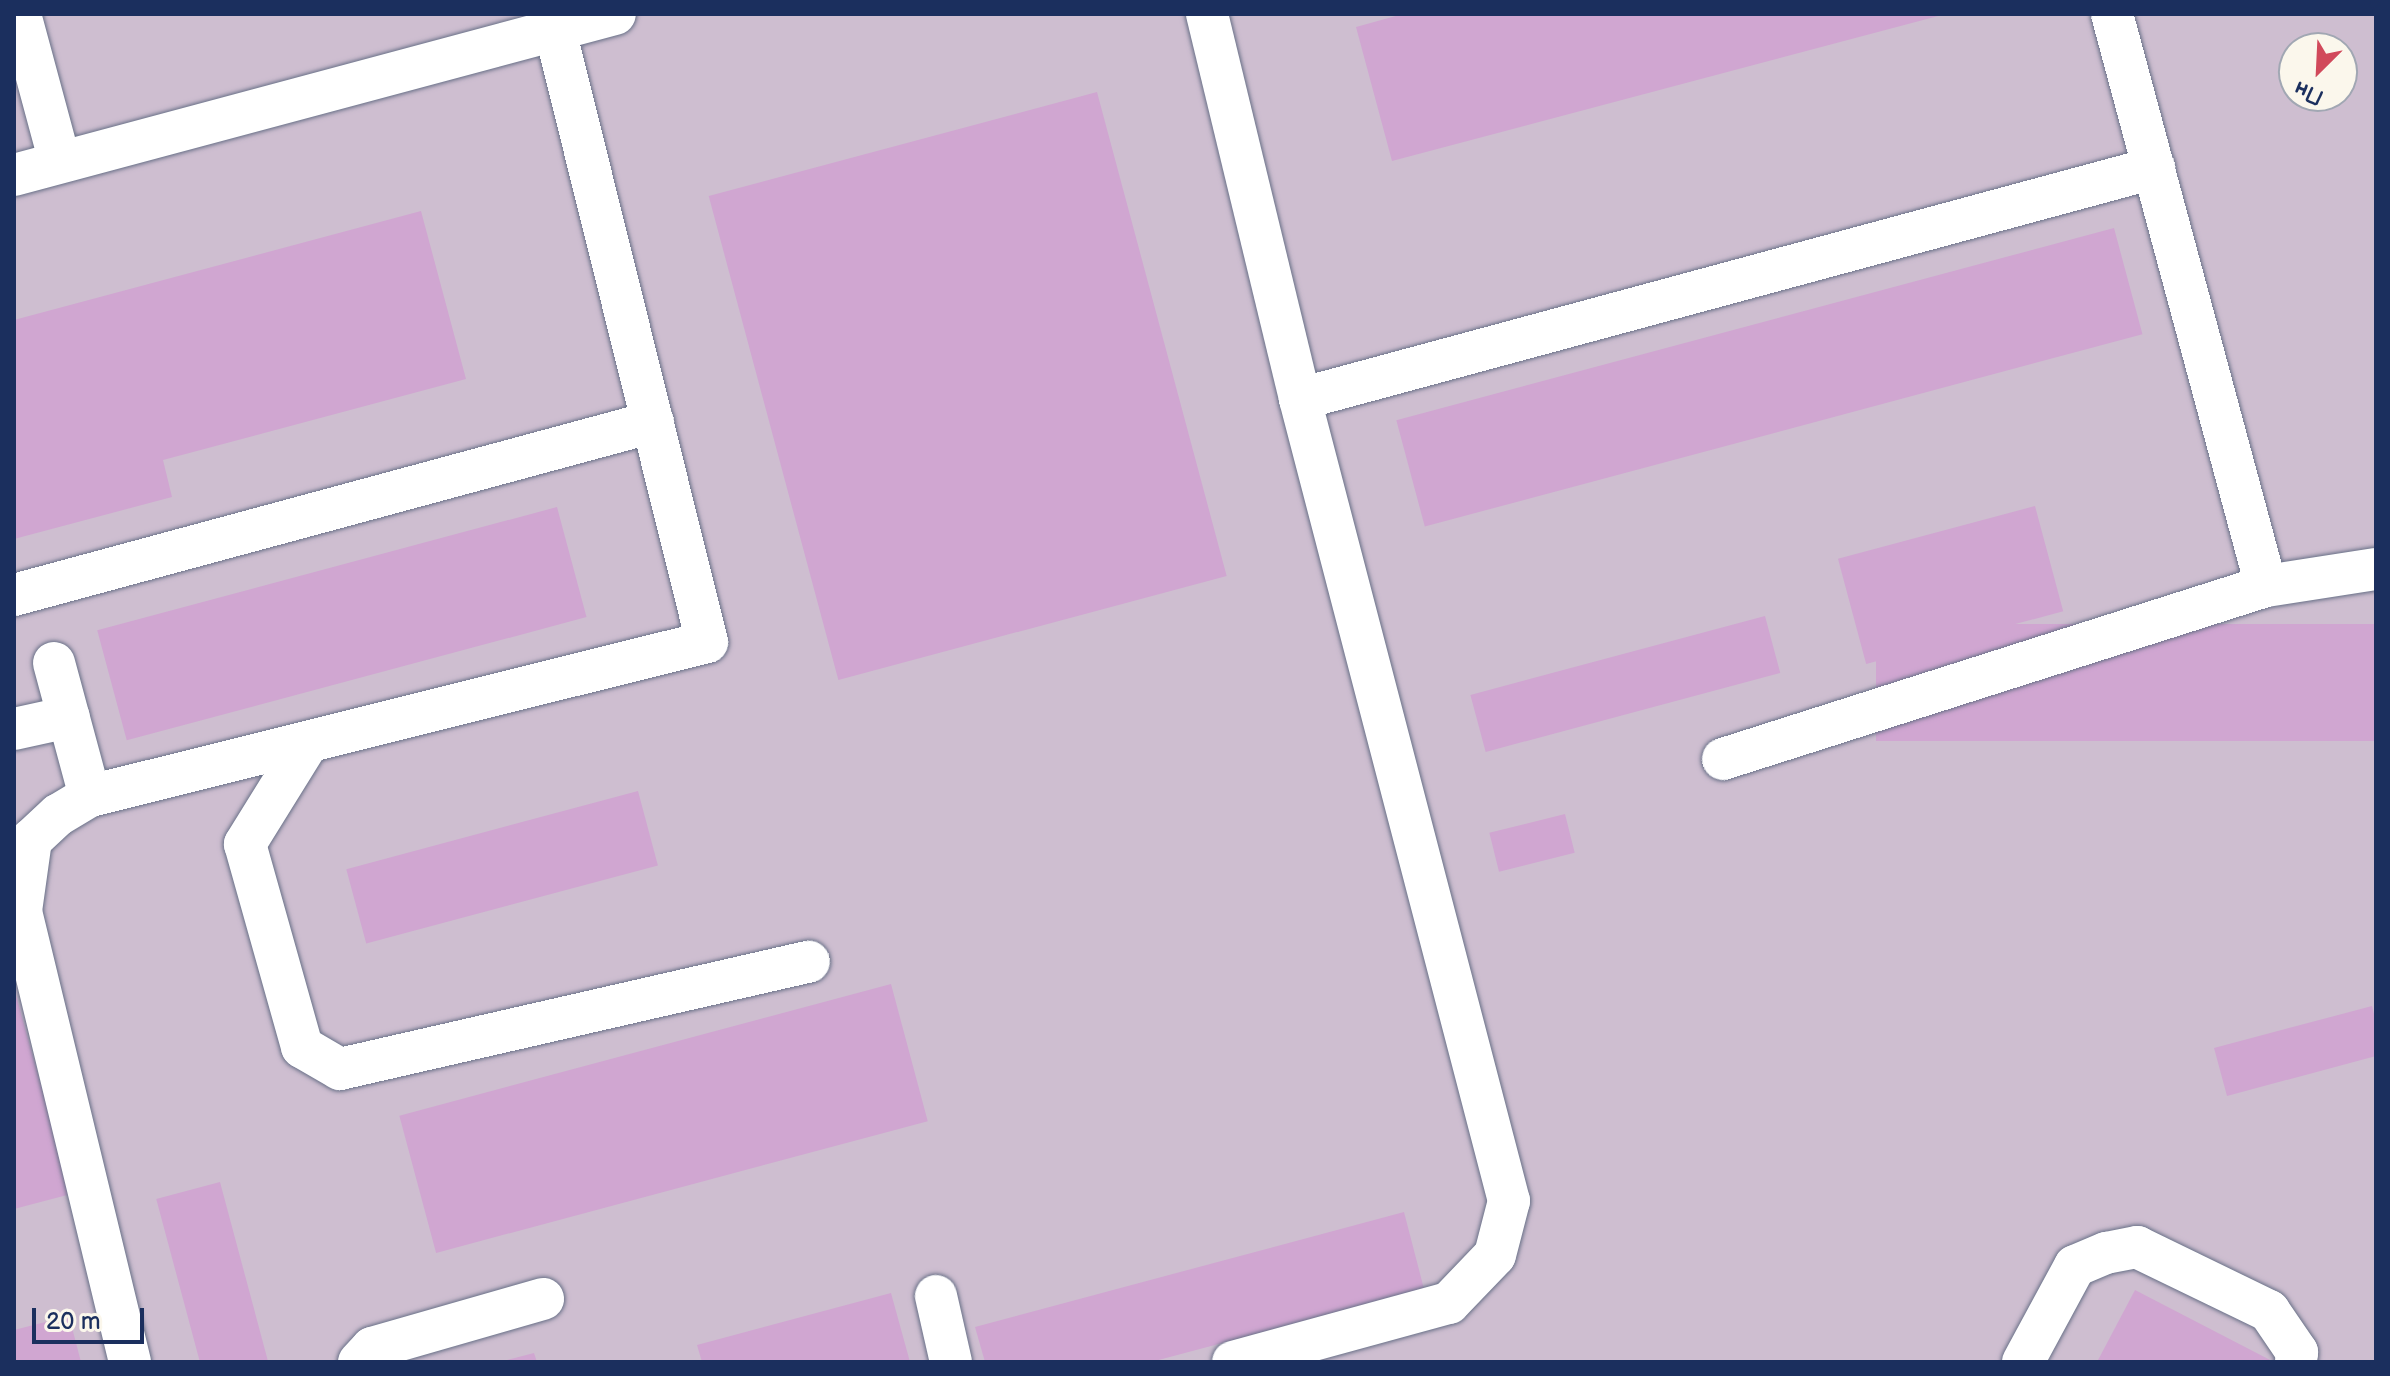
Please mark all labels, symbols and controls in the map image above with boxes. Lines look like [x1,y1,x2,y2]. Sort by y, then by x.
north arrow [2278,32,2358,112]
text: Пн [2290,74,2328,111]
scale bar [36,1292,148,1342]
text: 20 m [46,1307,101,1336]

